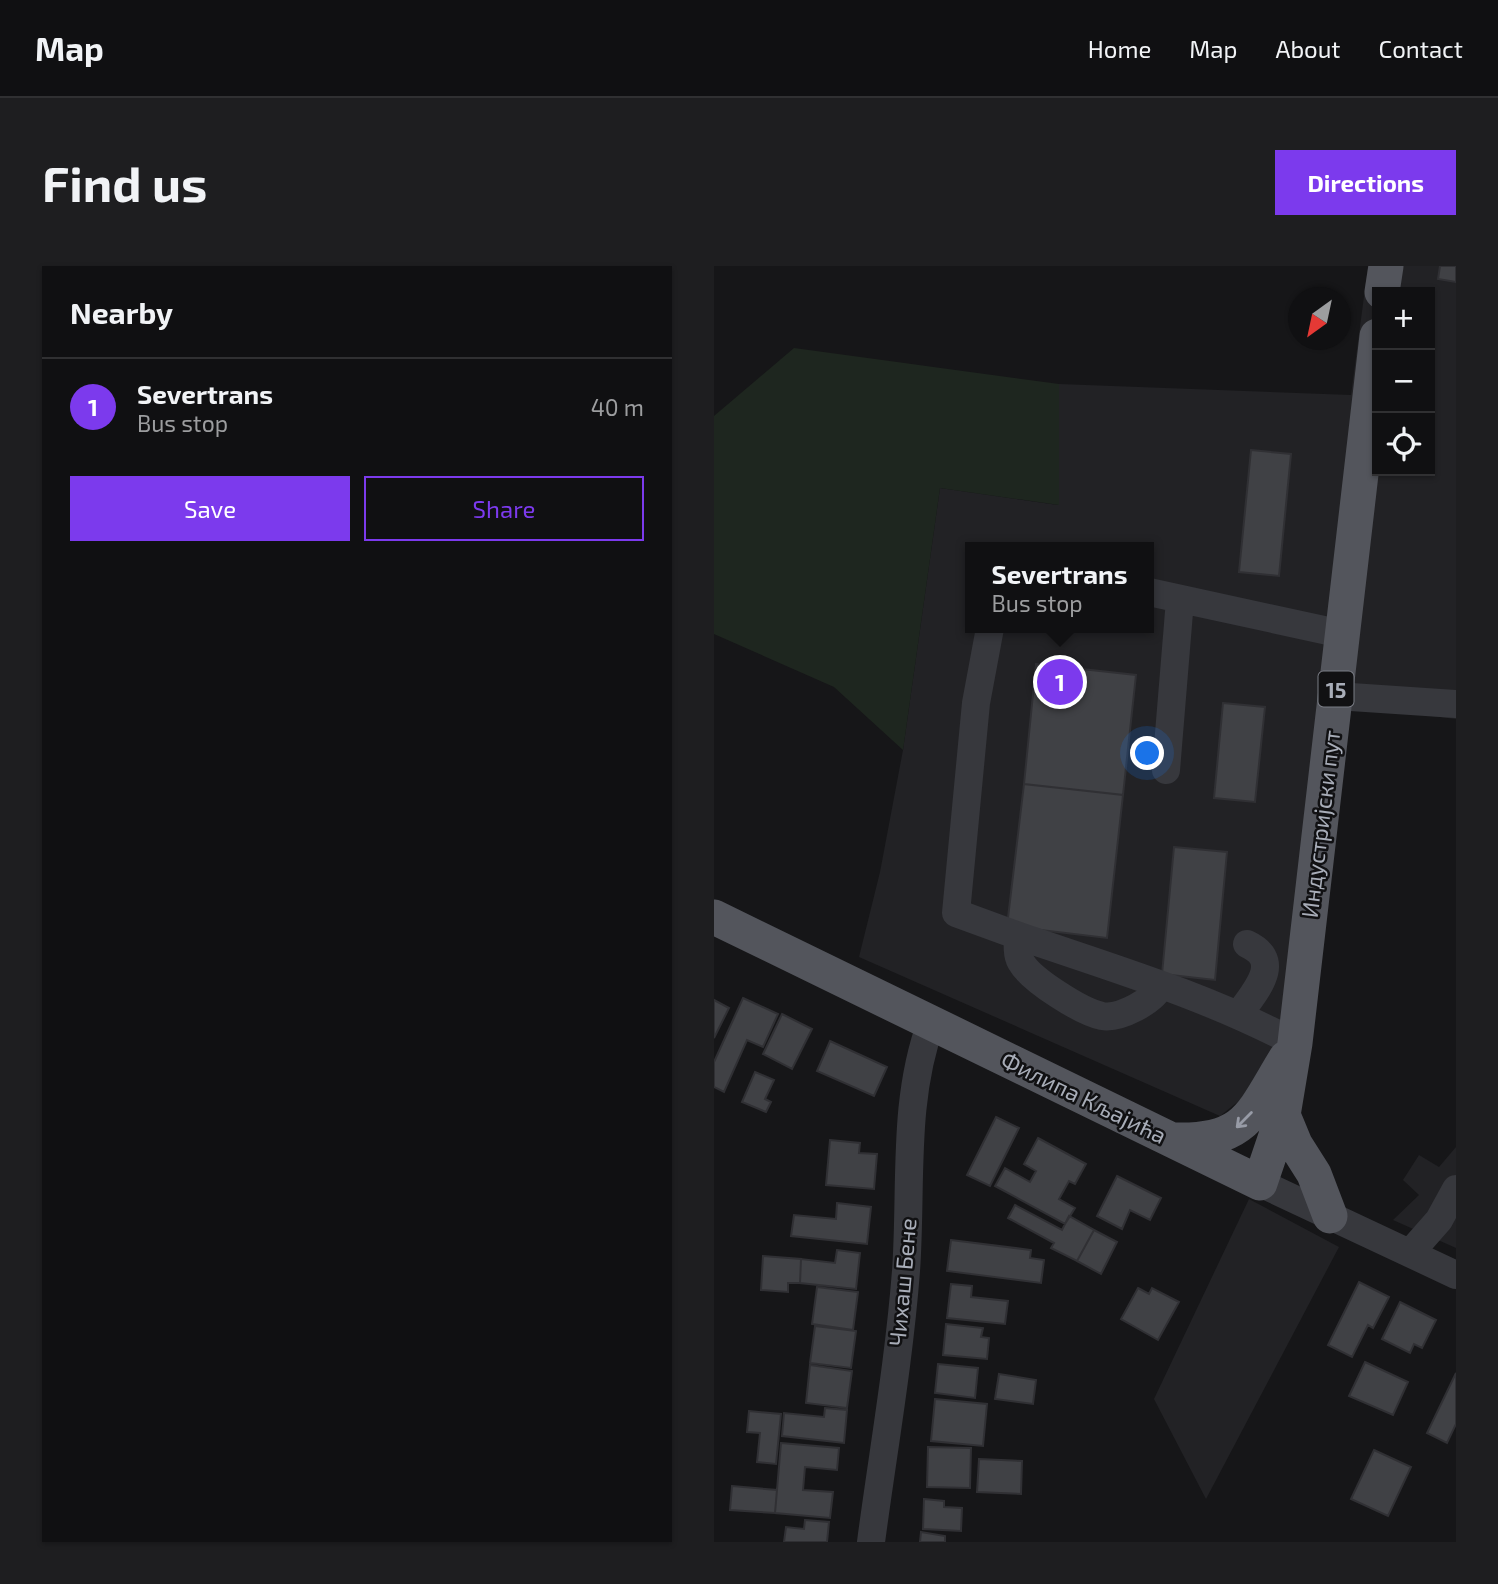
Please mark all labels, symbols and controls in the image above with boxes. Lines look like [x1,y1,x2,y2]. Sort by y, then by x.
text: Map [35,28,104,68]
text: Home [1088,34,1151,63]
text: Map [1189,34,1237,63]
text: About [1275,34,1341,63]
text: Contact [1379,34,1463,63]
button: Directions [1275,150,1456,215]
text: Find us [42,153,207,212]
north arrow [1288,287,1351,350]
map controls [1372,287,1435,476]
button: + [1372,287,1435,350]
text: Nearby [70,294,173,330]
button: − [1372,350,1435,413]
text: Severtrans [137,378,273,409]
text: 1 [88,393,98,421]
text: 40 m [591,393,644,421]
text: Bus stop [137,409,228,437]
button: locate [1372,413,1435,476]
button: Save [70,476,350,541]
button: Share [364,476,644,541]
popup [965,542,1154,633]
text: Severtrans [992,558,1127,589]
text: Bus stop [992,589,1083,617]
pin: 1 [1037,656,1083,708]
road number: 15 [1318,672,1354,706]
street label: Индустријски пут [1295,729,1346,920]
your location [1130,736,1164,770]
street label: Филипа Кљајића [997,1045,1171,1149]
one-way arrow [1236,1112,1253,1129]
street label: Чихаш Бене [882,1217,922,1347]

